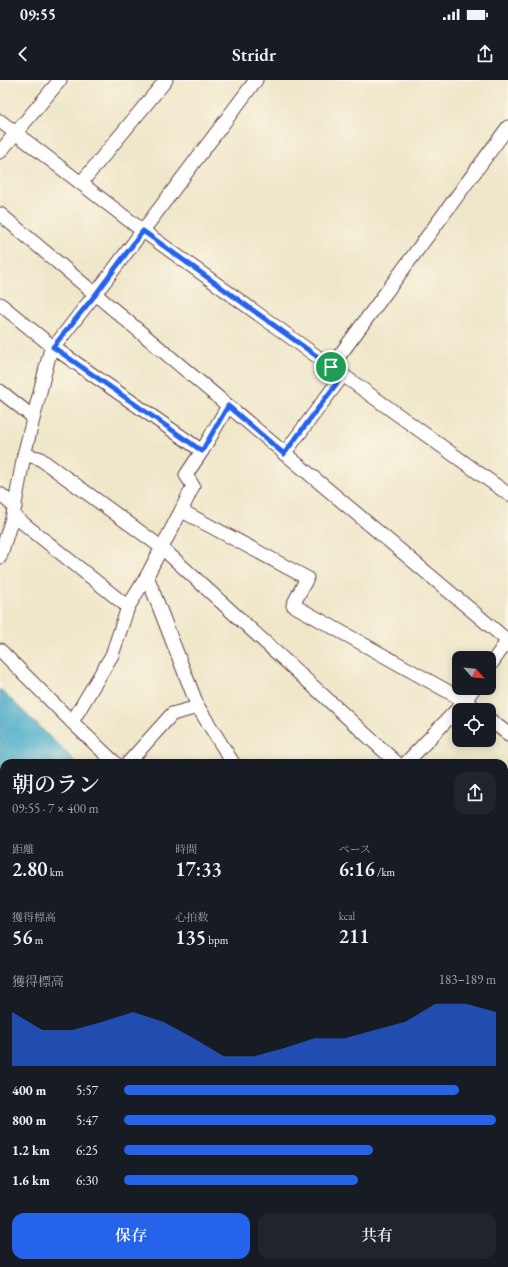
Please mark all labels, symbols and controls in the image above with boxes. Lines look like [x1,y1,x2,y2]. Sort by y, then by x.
text: 09:55 [20,5,56,24]
icon: back [12,43,34,65]
text: Stridr [232,43,276,66]
icon: share [474,43,496,65]
pin [314,350,348,384]
icon: arrive [320,356,342,378]
north arrow [452,651,496,695]
map controls [452,651,496,747]
button: locate [452,703,496,747]
text: 朝のラン [12,770,100,799]
button: share [454,772,496,814]
text: 09:55 · 7 × 400 m [12,800,99,817]
text: 距離 [12,842,34,856]
text: 時間 [175,842,197,856]
text: ペース [339,842,371,856]
text: 2.80 [12,856,48,882]
text: 17:33 [175,856,222,882]
text: 6:16 [339,856,375,882]
text: km [48,865,64,879]
text: /km [375,865,395,879]
text: kcal [339,909,355,923]
text: 獲得標高 [12,910,56,924]
text: 心拍数 [175,910,208,924]
text: 211 [339,923,369,949]
text: 56 [12,924,33,950]
text: 135 [175,924,206,950]
text: m [33,933,43,947]
text: bpm [206,933,228,947]
text: 183–189 m [439,971,496,988]
text: 獲得標高 [12,973,64,990]
text: 400 m [12,1082,46,1099]
text: 5:57 [76,1082,98,1099]
text: 800 m [12,1112,46,1129]
text: 5:47 [76,1112,98,1129]
text: 1.2 km [12,1142,50,1159]
text: 6:25 [76,1142,98,1159]
text: 1.6 km [12,1172,50,1189]
text: 6:30 [76,1172,98,1189]
button: 保存 [12,1213,250,1259]
button: 共有 [258,1213,496,1259]

